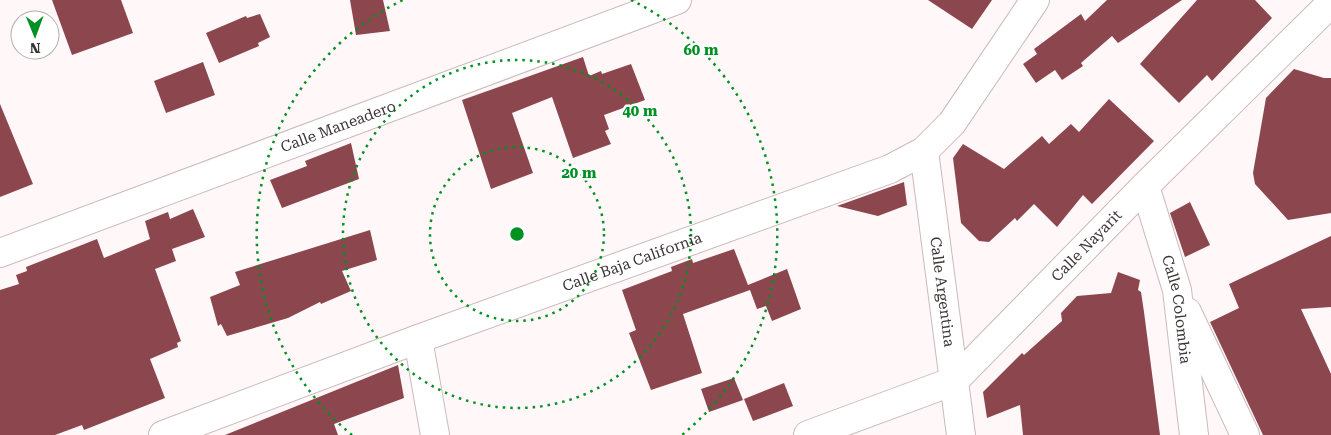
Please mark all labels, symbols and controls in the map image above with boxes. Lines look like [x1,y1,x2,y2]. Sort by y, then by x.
north arrow [10,10,60,60]
text: N [29,40,41,56]
text: 60 m [683,41,719,59]
street label: Calle Maneadero [278,97,398,156]
text: 40 m [622,102,658,120]
text: 20 m [561,164,597,182]
street label: Calle Nayarit [1047,206,1126,285]
centre of rings [508,225,526,243]
street label: Calle Baja California [560,229,704,295]
street label: Calle Argentina [926,236,958,348]
street label: Calle Colombia [1158,253,1195,365]

